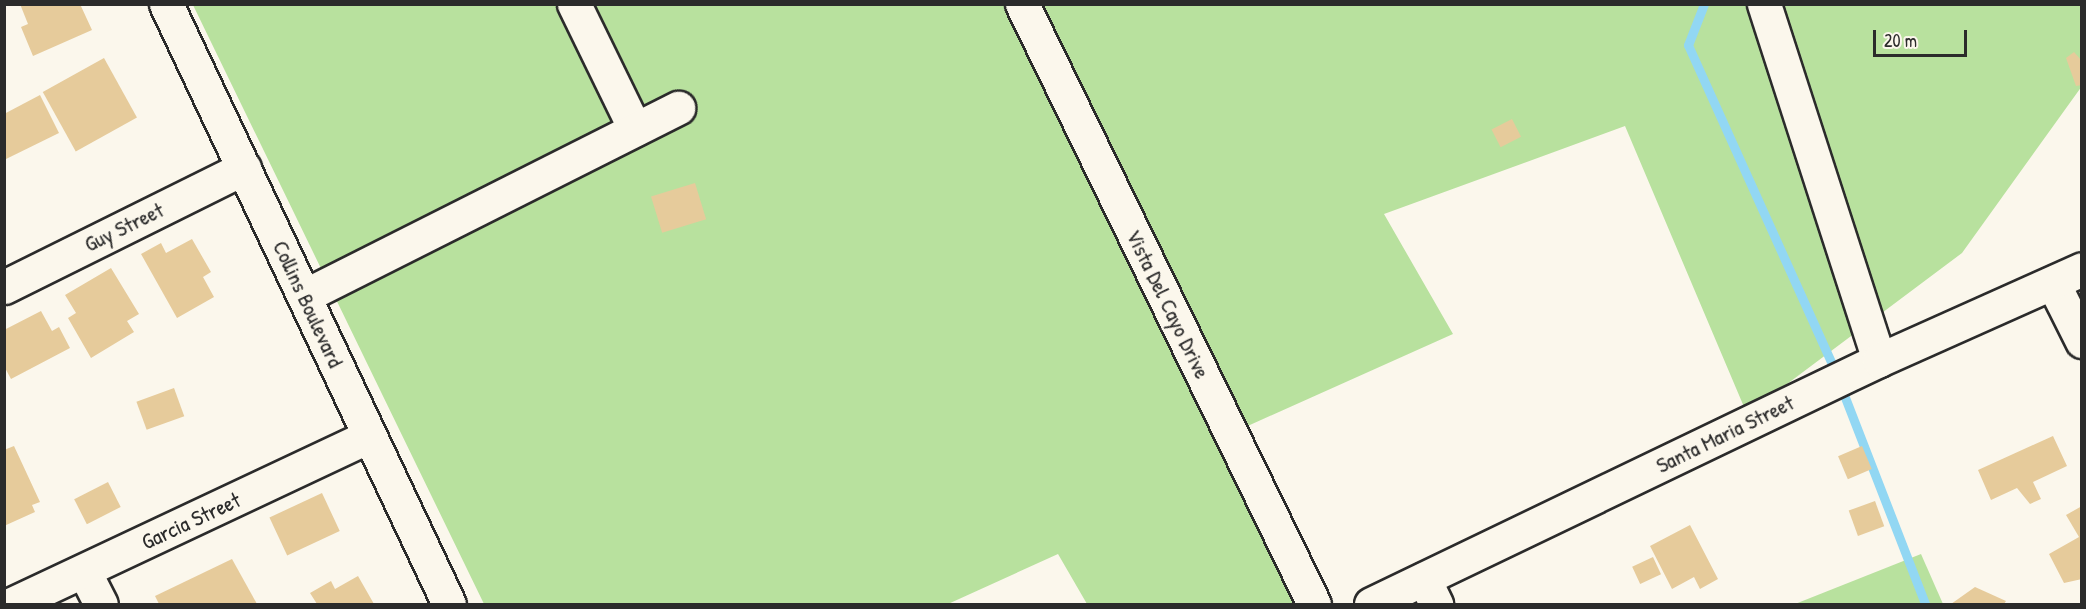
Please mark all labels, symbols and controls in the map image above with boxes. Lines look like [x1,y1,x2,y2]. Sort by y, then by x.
scale bar [1876,18,1970,56]
text: 20 m [1884,28,1917,53]
street label: Guy Street [80,197,168,257]
street label: Vista Del Cayo Drive [1121,225,1215,383]
street label: Collins Boulevard [267,236,349,372]
street label: Santa Maria Street [1652,389,1798,479]
street label: Garcia Street [137,487,245,555]

